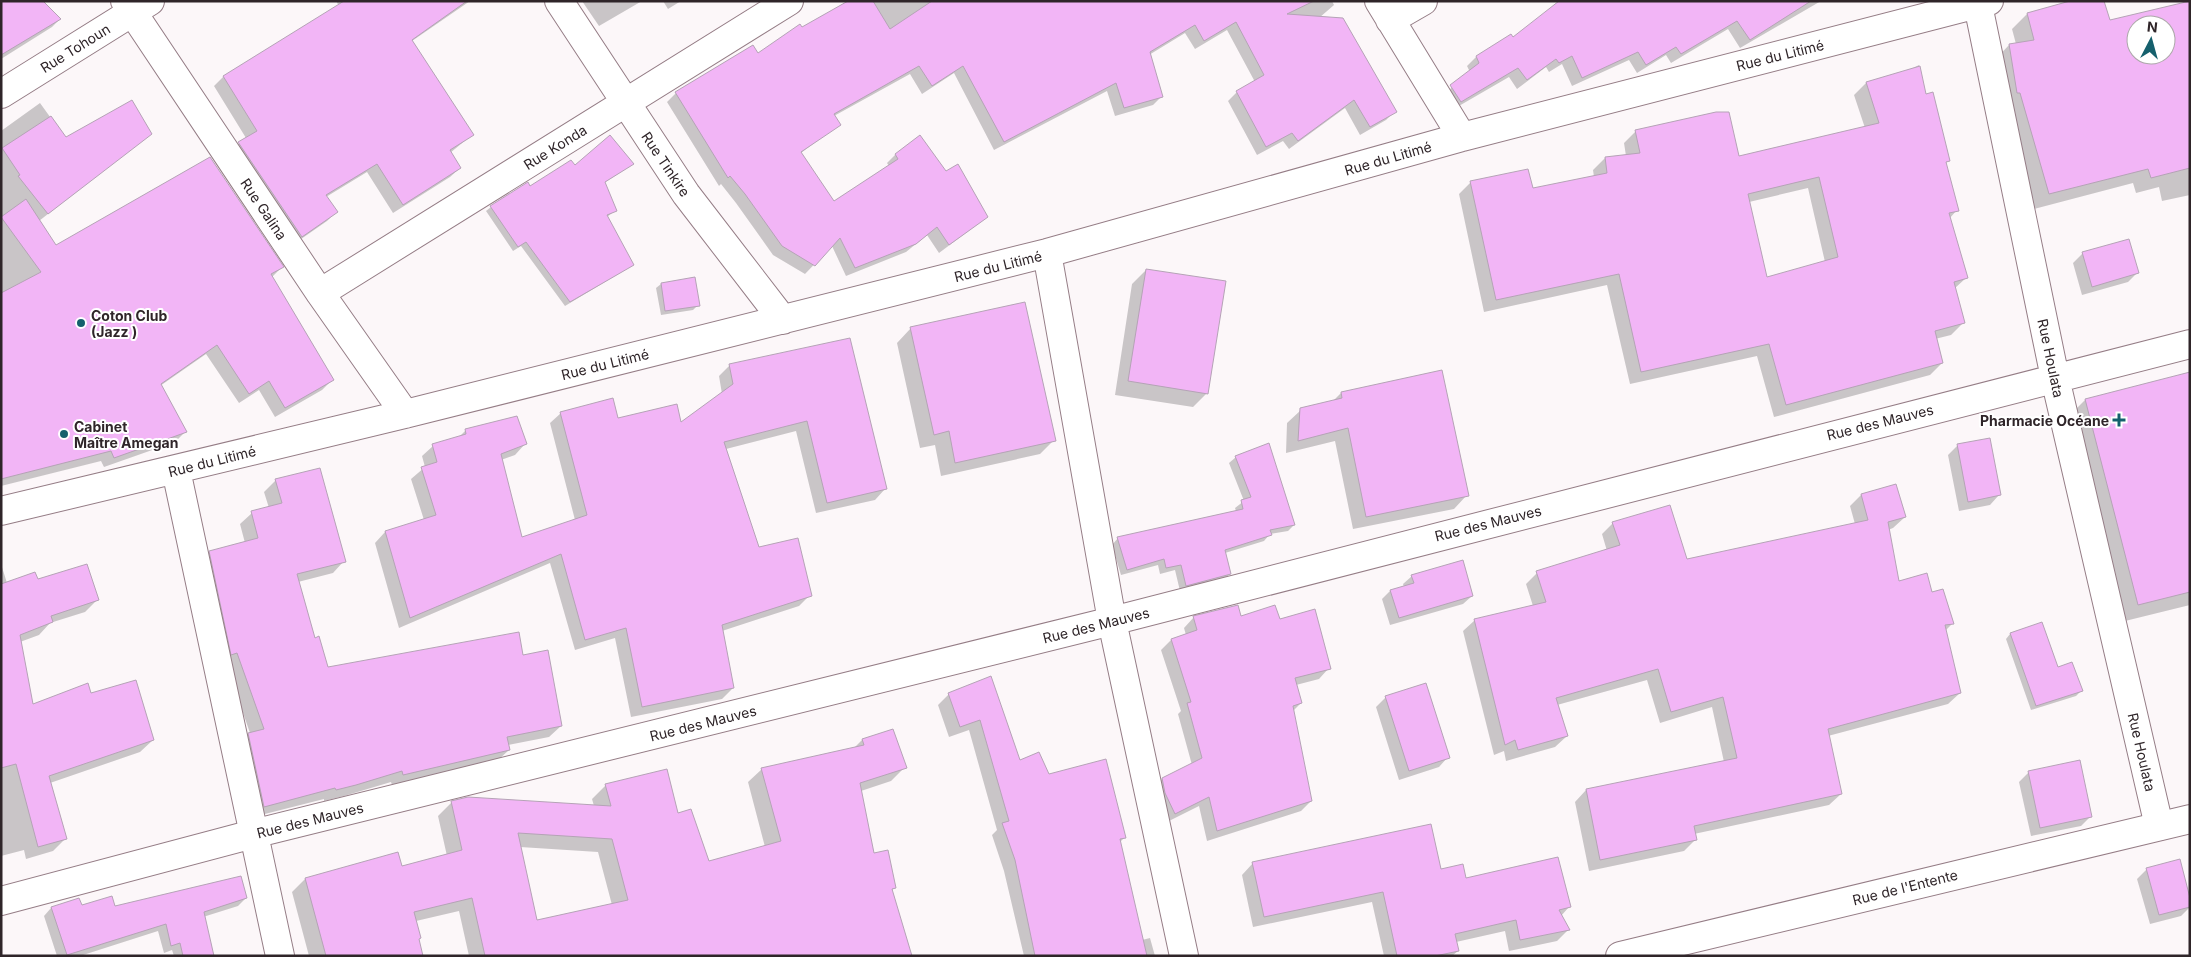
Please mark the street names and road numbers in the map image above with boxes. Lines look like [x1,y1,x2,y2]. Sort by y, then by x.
street label: Rue Tohoun [37,20,113,76]
street label: Rue du Litimé [1734,36,1826,74]
street label: Rue Konda [520,121,590,173]
street label: Rue Tinkire [638,128,694,200]
street label: Rue du Litimé [1342,137,1434,179]
street label: Rue Galina [237,175,291,243]
street label: Rue du Litimé [952,247,1044,285]
street label: Rue Houlata [2034,317,2068,399]
street label: Rue du Litimé [559,345,651,383]
street label: Rue des Mauves [1825,401,1935,443]
street label: Rue du Litimé [166,442,258,480]
street label: Rue des Mauves [1433,502,1543,544]
street label: Rue des Mauves [1041,604,1151,646]
street label: Rue des Mauves [648,702,758,744]
street label: Rue Houlata [2125,711,2159,793]
street label: Rue des Mauves [255,799,365,841]
street label: Rue de l'Entente [1851,866,1959,908]

